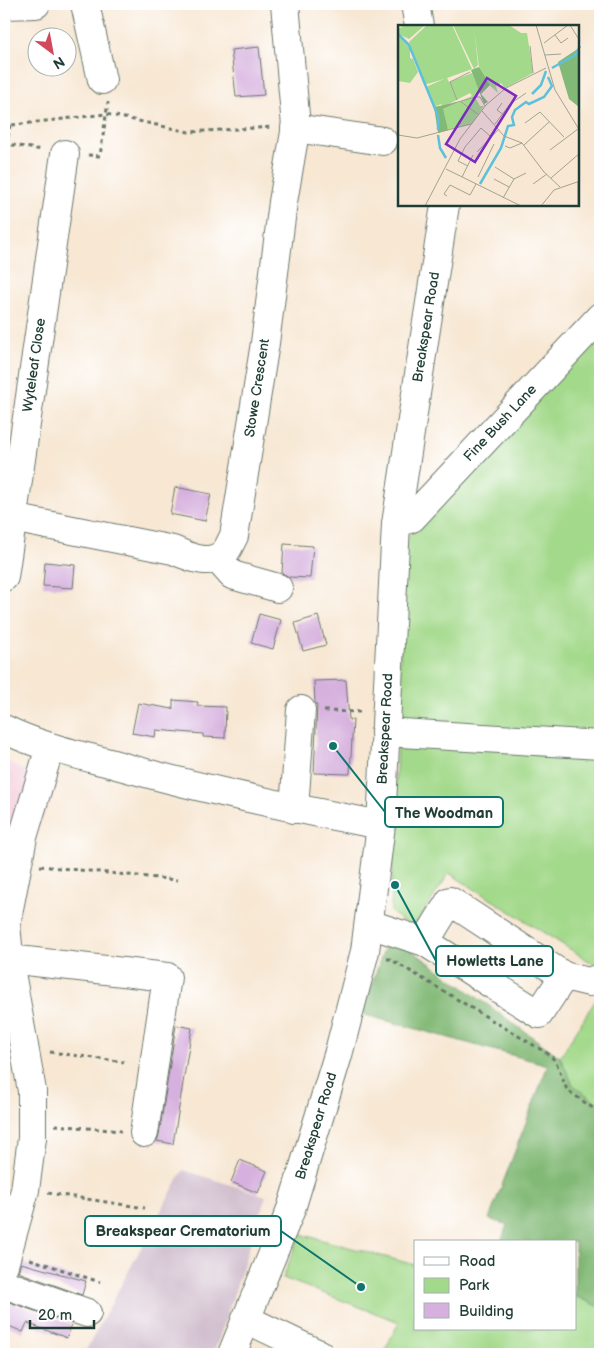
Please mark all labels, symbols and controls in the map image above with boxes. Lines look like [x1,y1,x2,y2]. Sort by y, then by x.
inset map [398,25,579,206]
north arrow [28,28,78,78]
text: N [50,53,68,73]
street label: Breakspear Road [409,271,443,383]
street label: Wyteleaf Close [19,317,49,413]
street label: Stowe Crescent [241,337,273,438]
street label: Fine Bush Lane [460,381,540,465]
street label: Breakspear Road [374,673,396,785]
callout: The Woodman [385,797,503,827]
text: The Woodman [395,804,493,823]
callout: Howletts Lane [436,946,553,976]
text: Howletts Lane [446,952,544,971]
street label: Breakspear Road [292,1070,340,1182]
callout: Breakspear Crematorium [85,1216,281,1246]
text: Breakspear Crematorium [95,1222,271,1241]
legend [414,1240,576,1330]
text: Road [459,1252,495,1271]
text: Park [459,1276,490,1295]
scale bar [30,1298,94,1330]
text: Building [459,1302,514,1321]
text: 20 m [38,1306,72,1325]

